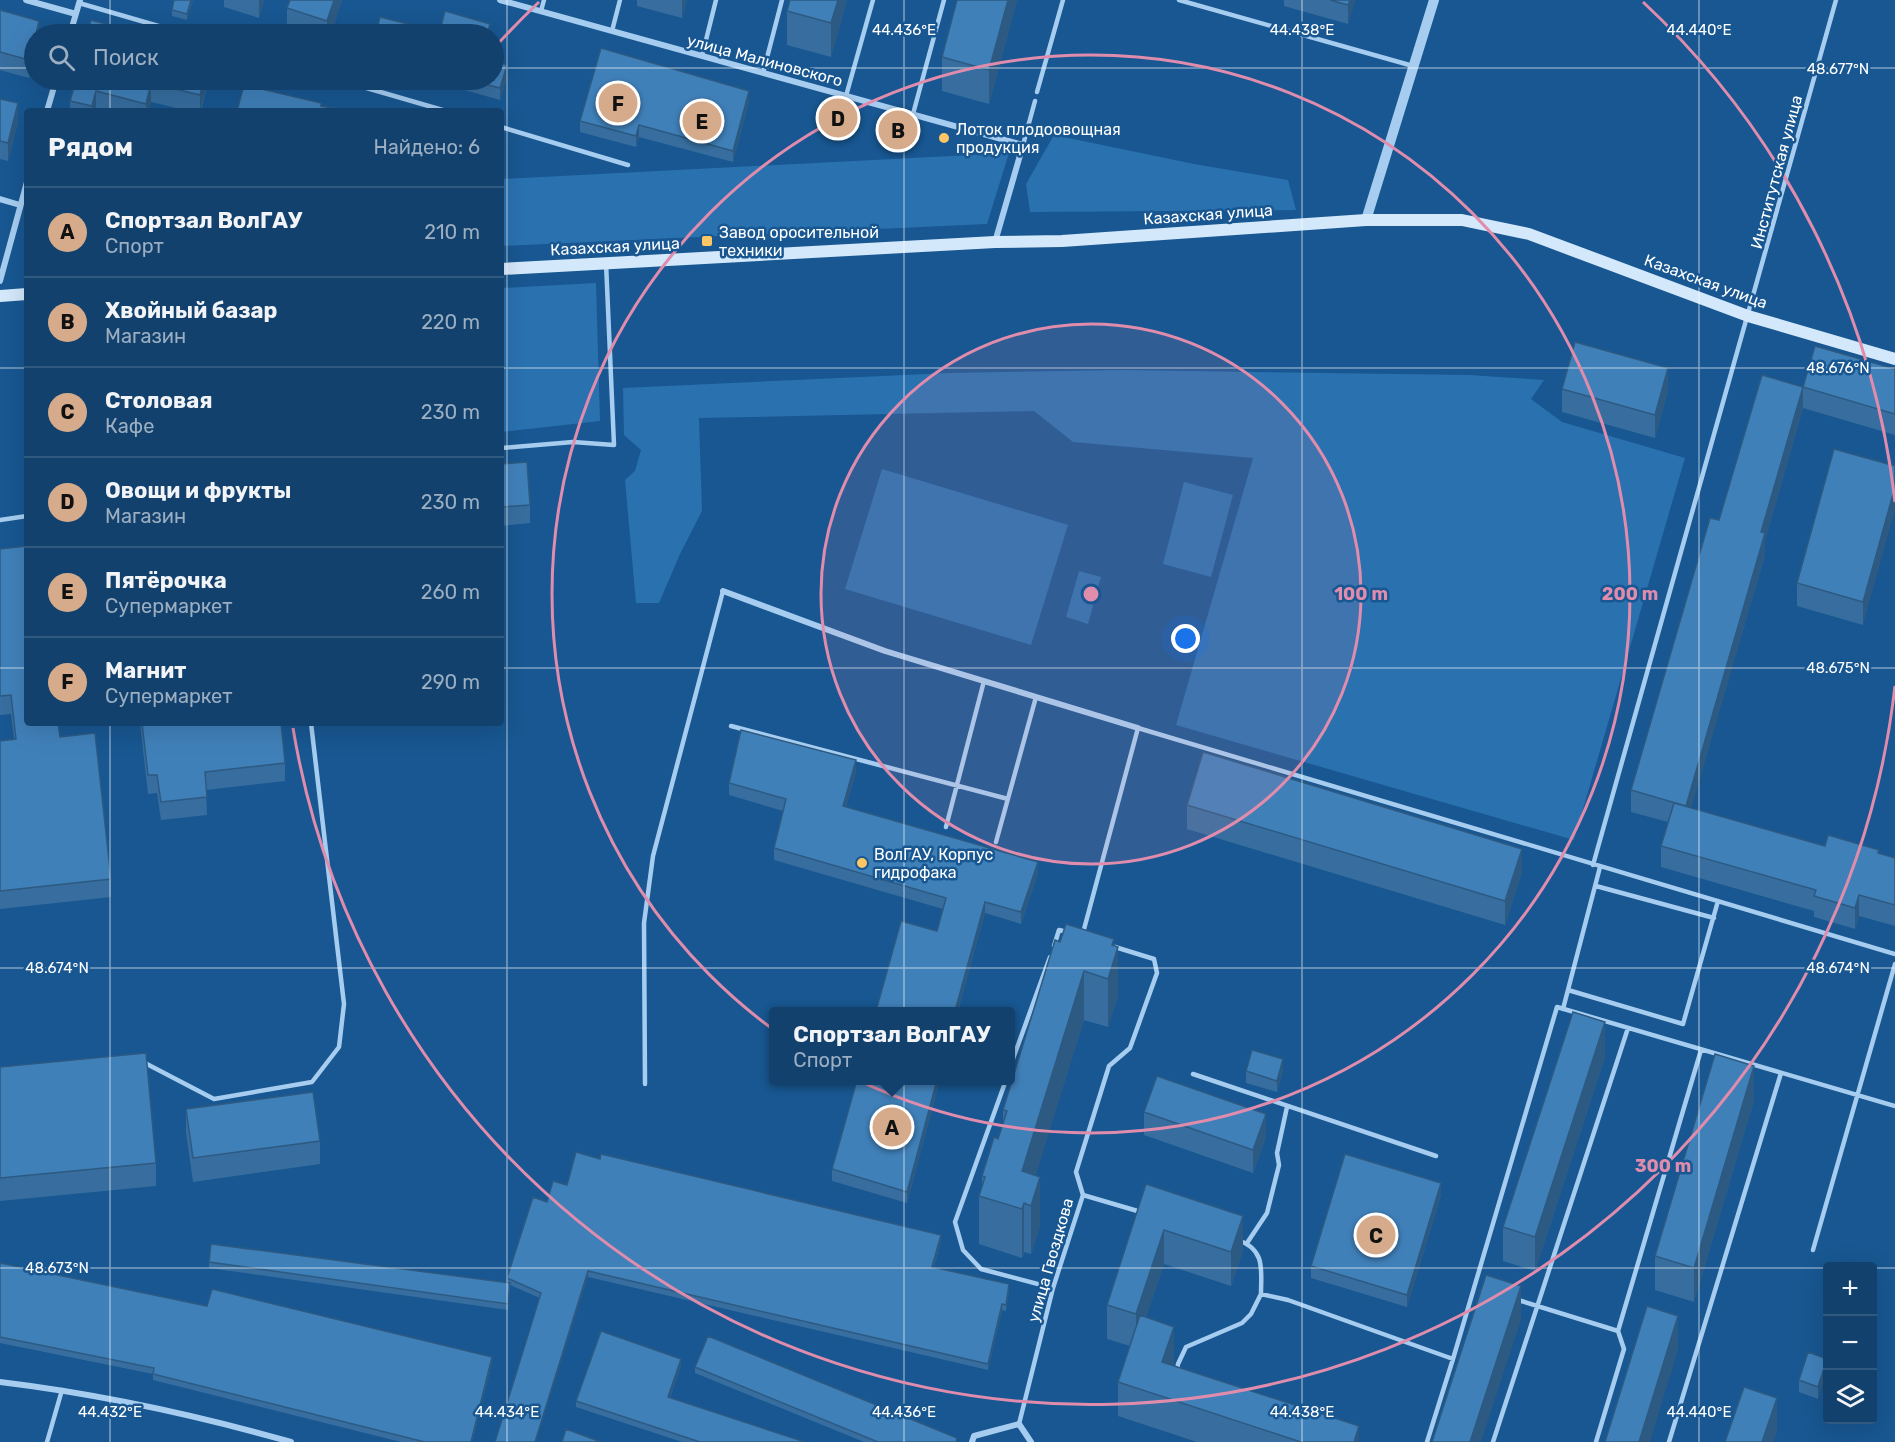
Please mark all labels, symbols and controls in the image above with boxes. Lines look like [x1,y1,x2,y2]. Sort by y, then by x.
text: 44.436°E [872,21,936,39]
text: 44.438°E [1270,21,1334,39]
text: 44.440°E [1666,21,1732,39]
search box [24,24,504,90]
street label: улица Малиновского [685,31,845,90]
icon: search [45,41,78,74]
text: Поиск [93,44,159,71]
text: 48.677°N [1807,60,1869,78]
pin: F [598,80,638,126]
street label: Институтская улица [1747,93,1806,251]
pin: D [818,96,858,140]
pin: E [682,98,722,144]
pin: B [878,108,918,152]
place label: Лоток плодоовощная продукция [956,120,1121,157]
marker: Лоток плодоовощная продукция [937,131,951,145]
text: Рядом [48,132,133,163]
text: Найдено: 6 [374,135,480,159]
street label: Казахская улица [1143,201,1273,228]
text: Спортзал ВолГАУ [105,207,302,234]
text: A [60,220,75,244]
text: 210 m [424,220,480,244]
place label: Завод оросительной техники [719,223,879,260]
text: Спорт [105,234,164,258]
street label: Казахская улица [550,234,680,259]
marker: Завод оросительной техники [700,234,714,248]
street label: Казахская улица [1642,250,1770,313]
text: Хвойный базар [105,297,277,324]
text: B [60,310,75,334]
text: 220 m [421,310,480,334]
text: Магазин [105,324,186,348]
text: 48.676°N [1806,359,1870,377]
text: Столовая [105,387,213,414]
text: C [60,400,75,424]
text: 230 m [421,400,480,424]
text: Кафе [105,414,154,438]
text: Овощи и фрукты [105,477,291,504]
text: D [60,490,75,514]
text: 230 m [421,490,480,514]
text: Магазин [105,504,186,528]
text: Пятёрочка [105,567,227,594]
text: E [61,580,74,604]
text: 260 m [421,580,480,604]
text: 100 m [1334,583,1388,605]
text: 200 m [1602,583,1658,605]
centre of rings [1081,584,1101,604]
text: Супермаркет [105,594,233,618]
your location [1171,624,1200,653]
text: Магнит [105,657,186,684]
text: 48.675°N [1806,659,1870,677]
text: F [61,670,74,694]
text: 290 m [421,670,480,694]
text: Супермаркет [105,684,233,708]
place label: ВолГАУ, Корпус гидрофака [874,845,994,882]
marker: ВолГАУ, Корпус гидрофака [855,856,869,870]
text: 48.674°N [25,959,89,977]
text: 48.674°N [1806,959,1870,977]
popup [769,1007,1015,1085]
text: Спортзал ВолГАУ [793,1021,991,1048]
text: Спорт [793,1048,852,1072]
pin: A [872,1104,912,1150]
text: 300 m [1635,1155,1691,1177]
street label: улица Гвоздкова [1024,1196,1077,1324]
pin: C [1356,1212,1396,1258]
text: 48.673°N [25,1259,89,1277]
map controls [1823,1262,1877,1424]
button: + [1823,1262,1877,1316]
button: − [1823,1316,1877,1370]
button: layers [1823,1370,1877,1424]
text: 44.432°E [78,1403,142,1421]
text: 44.434°E [475,1403,539,1421]
text: 44.436°E [872,1403,936,1421]
text: 44.438°E [1270,1403,1334,1421]
text: 44.440°E [1666,1403,1732,1421]

